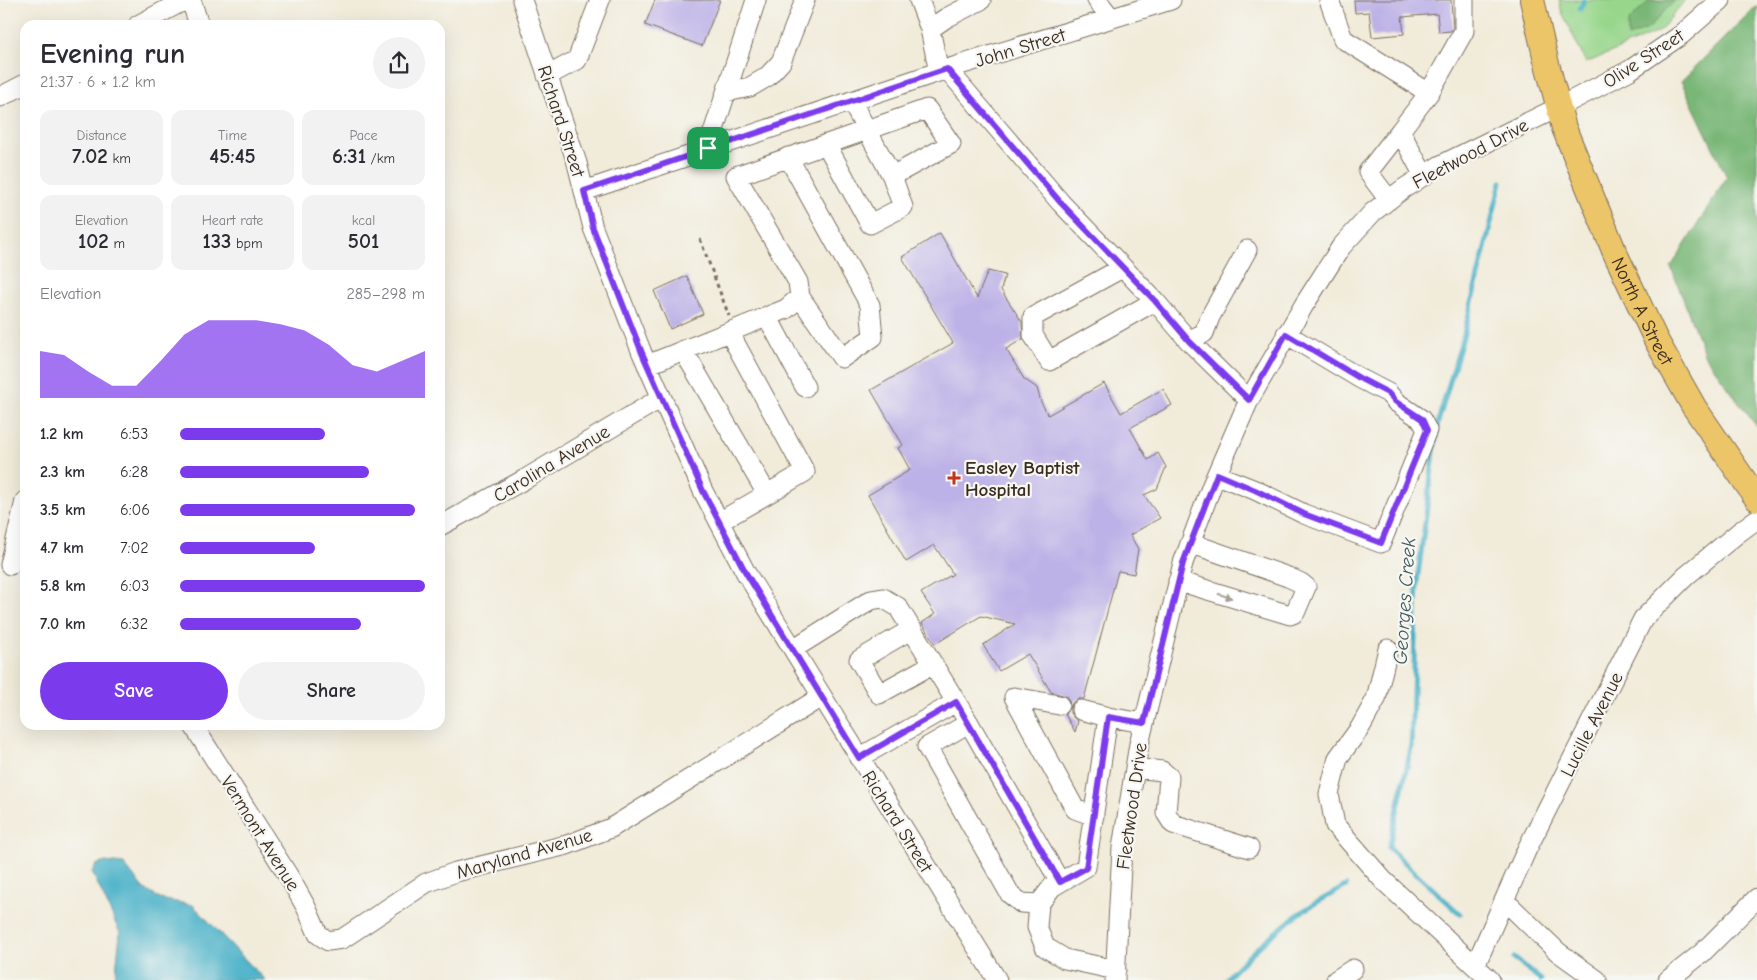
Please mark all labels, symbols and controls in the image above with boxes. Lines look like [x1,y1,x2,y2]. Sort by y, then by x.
street label: John Street [972,24,1069,72]
street label: Olive Street [1599,24,1688,93]
button: share [373,37,425,89]
text: Evening run [40,38,185,70]
street label: Richard Street [533,63,590,180]
text: 21:37 · 6 × 1.2 km [40,73,156,91]
street label: Fleetwood Drive [1409,114,1532,194]
text: Distance [76,127,127,144]
text: Time [218,127,247,144]
text: Pace [349,127,378,144]
pin [687,127,729,169]
icon: arrive [694,134,722,162]
text: 7.02 [72,144,108,168]
text: 45:45 [209,144,256,168]
text: 6:31 [332,144,366,168]
text: km [108,150,131,167]
text: /km [366,150,395,167]
text: Elevation [75,212,128,229]
text: Heart rate [202,212,263,229]
text: kcal [352,212,375,229]
text: 102 [78,229,109,253]
text: 133 [202,229,231,253]
text: 501 [348,229,379,253]
text: m [109,235,125,252]
text: bpm [231,235,263,252]
street label: North A Street [1606,254,1678,369]
text: Elevation [40,285,101,303]
text: 285–298 m [346,285,425,303]
street label: Carolina Avenue [489,421,614,507]
text: 1.2 km [40,425,83,443]
text: 6:53 [120,425,148,443]
place label: Easley Baptist Hospital [965,457,1080,501]
text: 2.3 km [40,463,85,481]
text: 6:28 [120,463,148,481]
marker: Easley Baptist Hospital [947,471,961,485]
text: 3.5 km [40,501,86,519]
text: 6:06 [120,501,150,519]
water label: Georges Creek [1389,537,1420,665]
text: 4.7 km [40,539,84,557]
text: 7:02 [120,539,149,557]
text: 5.8 km [40,577,86,595]
text: 6:03 [120,577,149,595]
one-way arrow [1217,593,1232,600]
text: 7.0 km [40,615,85,633]
text: 6:32 [120,615,148,633]
button: Save [40,662,228,720]
button: Share [238,662,425,720]
street label: Lucille Avenue [1556,668,1628,780]
street label: Fleetwood Drive [1112,741,1152,871]
street label: Richard Street [857,767,937,877]
street label: Vermont Avenue [216,772,304,895]
street label: Maryland Avenue [454,824,595,884]

